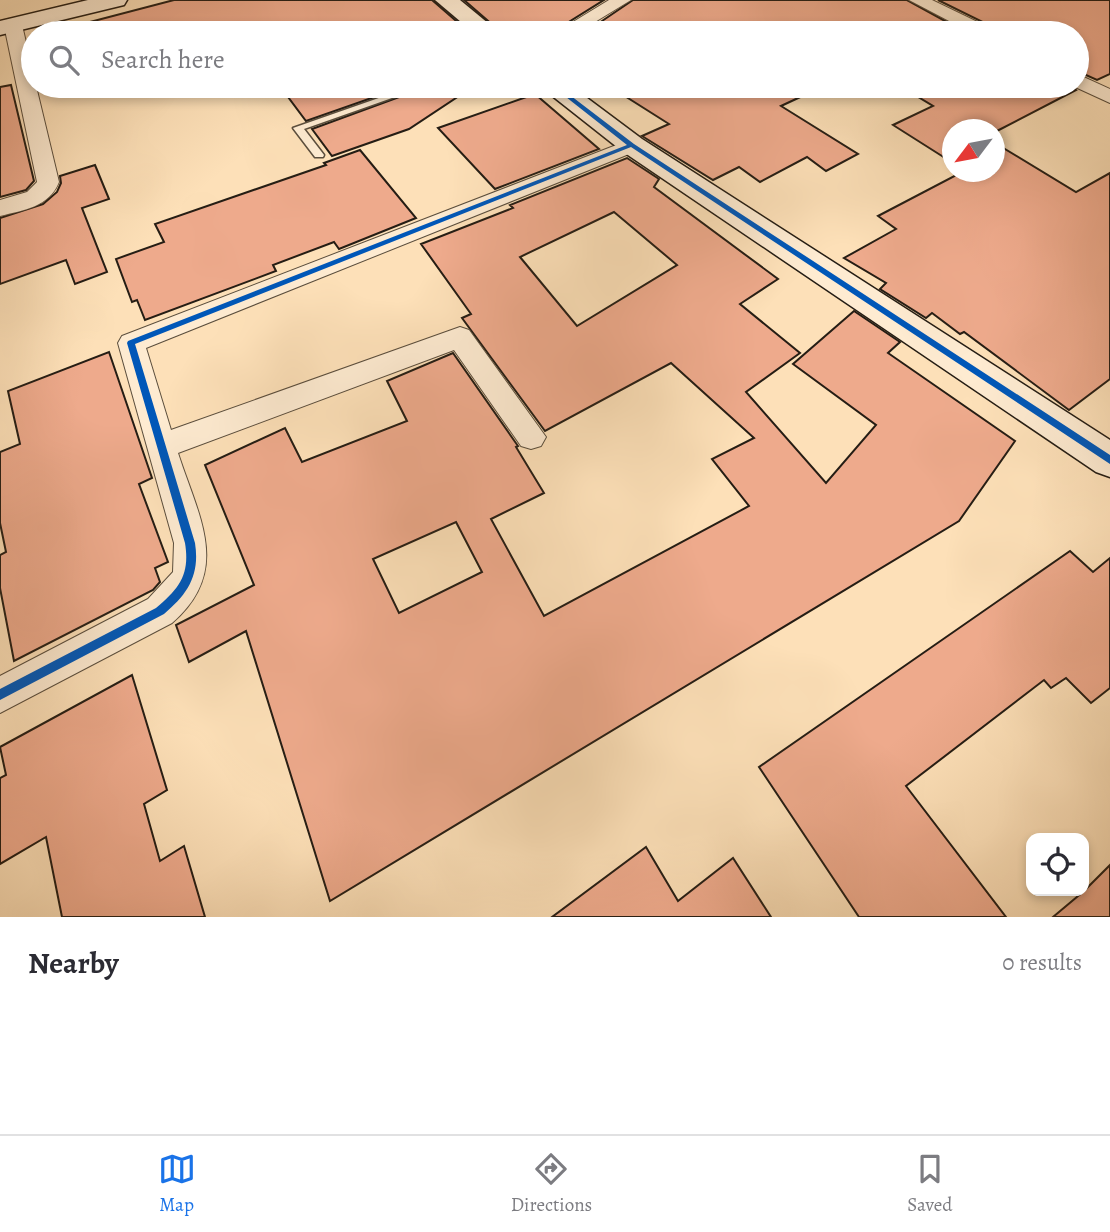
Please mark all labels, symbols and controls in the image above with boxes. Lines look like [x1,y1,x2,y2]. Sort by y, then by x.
search box [21,21,1089,98]
icon: search [45,41,83,79]
text: Search here [101,42,225,77]
north arrow [942,119,1005,182]
map controls [1026,833,1089,896]
button: locate [1026,833,1089,896]
text: Nearby [28,943,119,983]
text: 0 results [1002,947,1082,978]
tab: Map [158,1150,196,1218]
tab: Directions [511,1150,592,1218]
tab: Saved [907,1150,952,1218]

